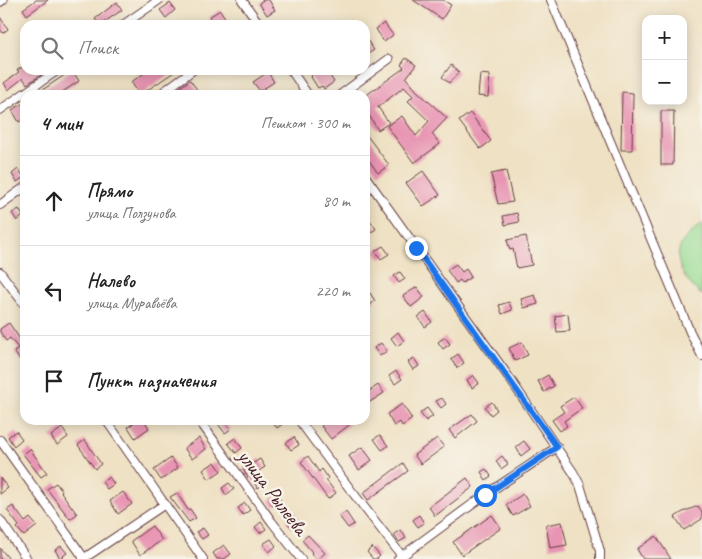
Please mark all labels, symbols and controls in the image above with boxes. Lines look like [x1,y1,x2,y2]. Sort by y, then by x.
map controls [642,15,687,105]
button: + [642,15,687,60]
search box [20,20,370,75]
icon: search [38,34,66,62]
text: Поиск [78,36,118,60]
button: − [642,60,687,105]
text: 4 мин [40,110,83,136]
text: Пешком · 300 m [261,113,350,133]
text: Прямо [87,179,132,203]
icon: ahead [40,187,68,215]
text: 80 m [323,191,350,211]
text: улица Ползунова [87,203,176,223]
route end [405,237,428,260]
text: Налево [87,269,135,293]
icon: left [40,277,68,305]
text: 220 m [316,281,350,301]
text: улица Муравьёва [87,293,177,313]
icon: arrive [40,367,68,395]
text: Пункт назначения [87,369,216,393]
street label: улица Рылеева [231,442,315,542]
route start [474,484,497,507]

